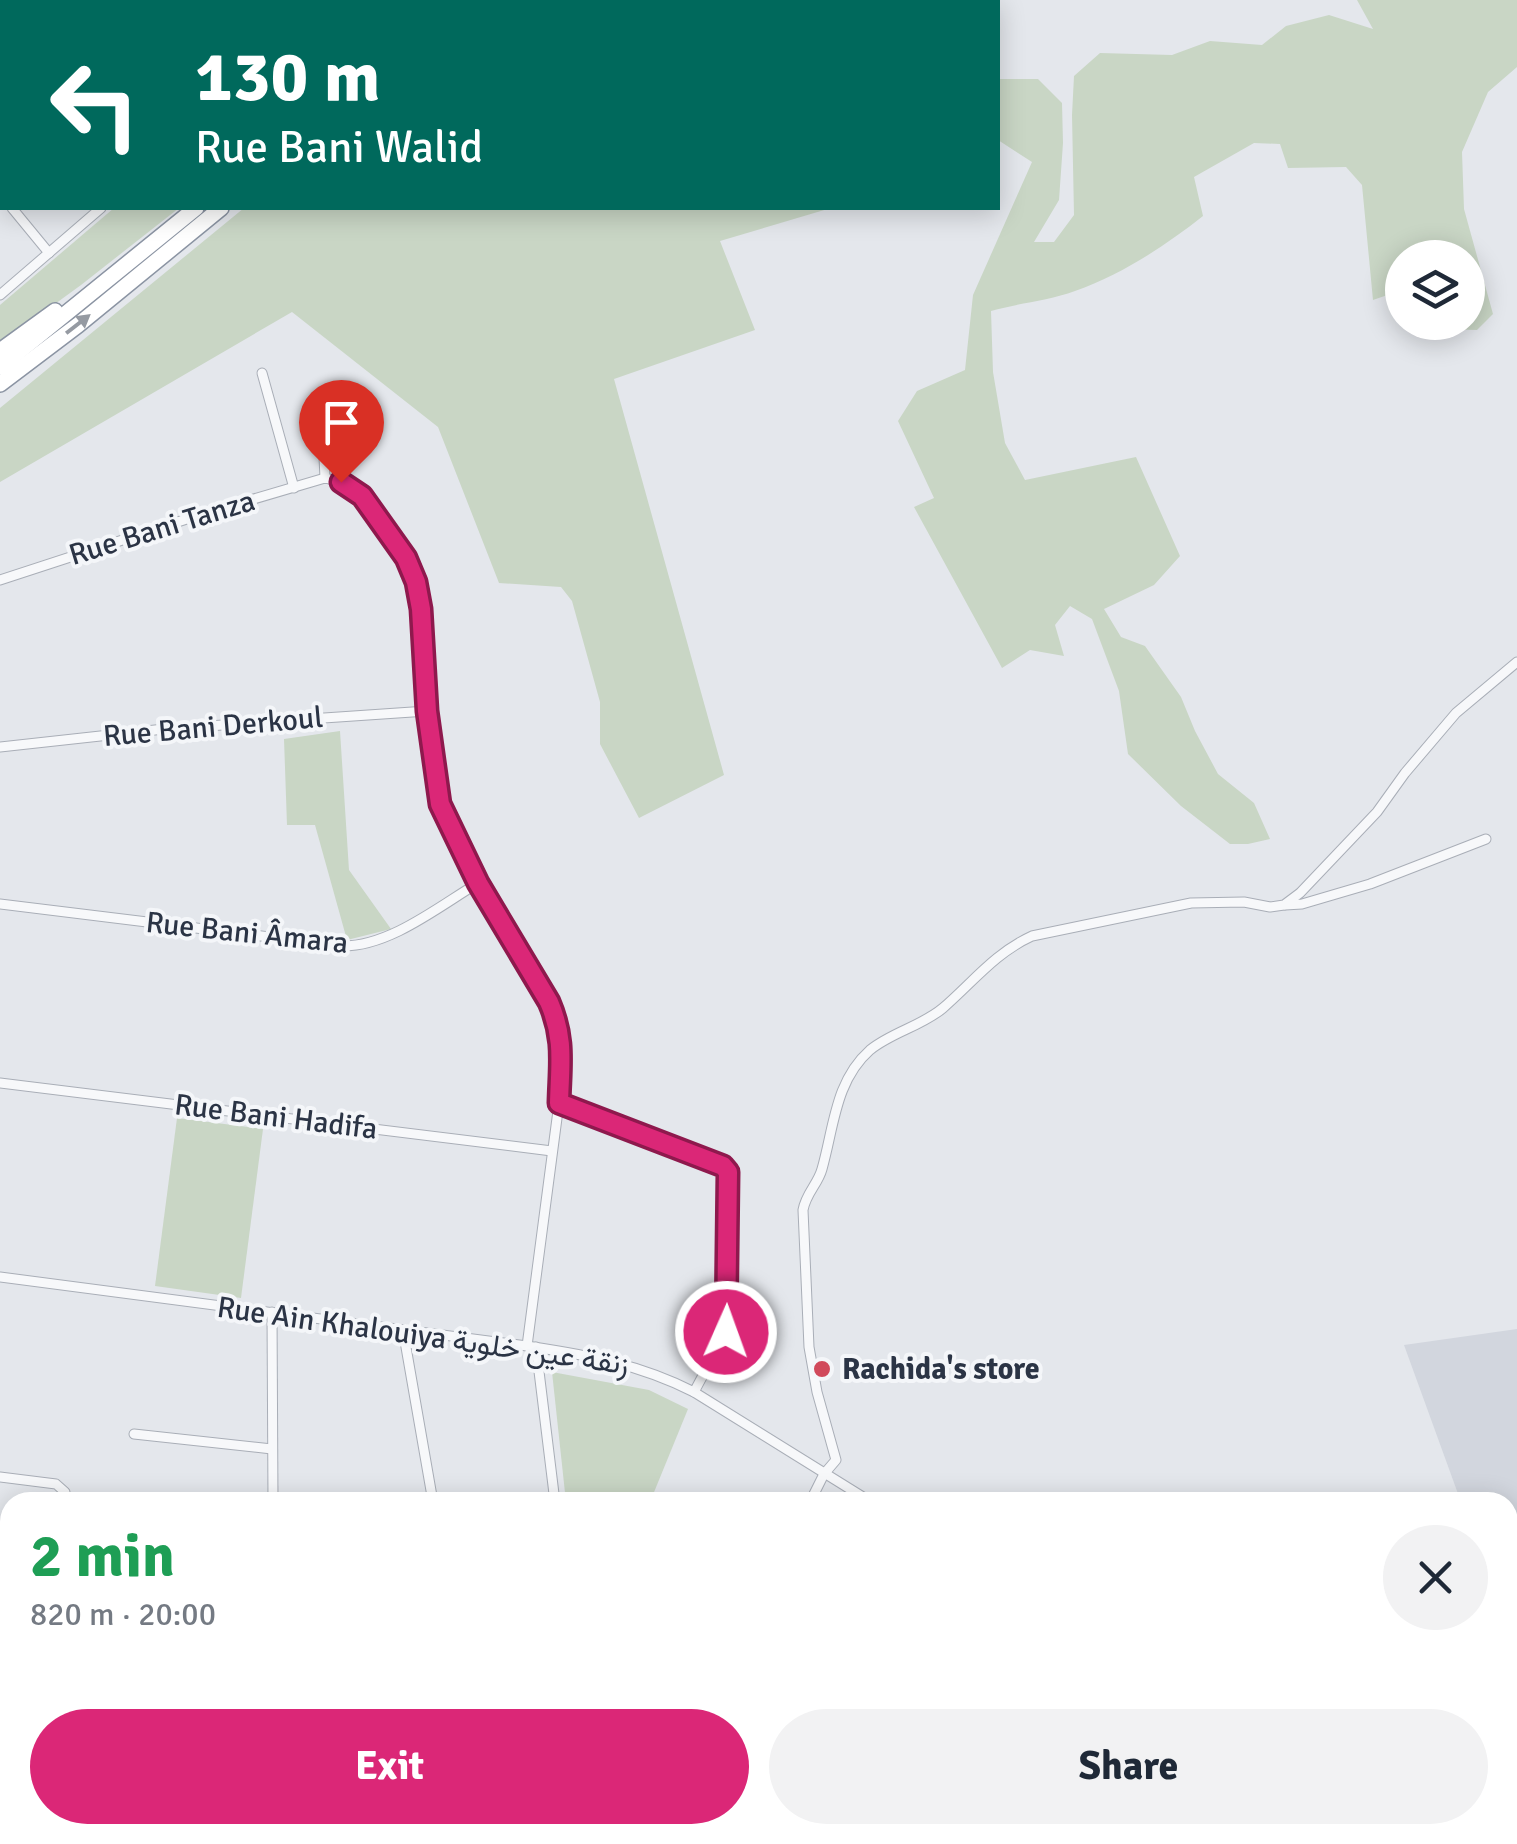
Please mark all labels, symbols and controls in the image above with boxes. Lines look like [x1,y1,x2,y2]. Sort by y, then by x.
text: 130 m [195,34,380,120]
icon: left [30,40,160,170]
text: Rue Bani Walid [195,120,483,175]
map controls [1385,240,1485,340]
button: layers [1385,240,1485,340]
one-way arrow [64,314,90,335]
pin [299,380,384,483]
icon: arrive [314,395,369,450]
street label: Rue Bani Tanza [65,482,259,574]
street label: Rue Bani Derkoul [102,699,324,755]
street label: Rue Bani Âmara [144,904,350,962]
street label: Rue Bani Hadifa [172,1086,380,1148]
position arrow [674,1280,778,1384]
street label: Rue Ain Khalouiya زنقة عين خلوية [215,1289,631,1383]
place label: Rachida's store [842,1351,1040,1388]
marker: Rachida's store [811,1358,833,1380]
text: 2 min [30,1520,175,1594]
button: close [1383,1525,1488,1630]
text: 820 m · 20:00 [30,1595,216,1634]
button: Exit [30,1709,749,1824]
button: Share [769,1709,1488,1824]

